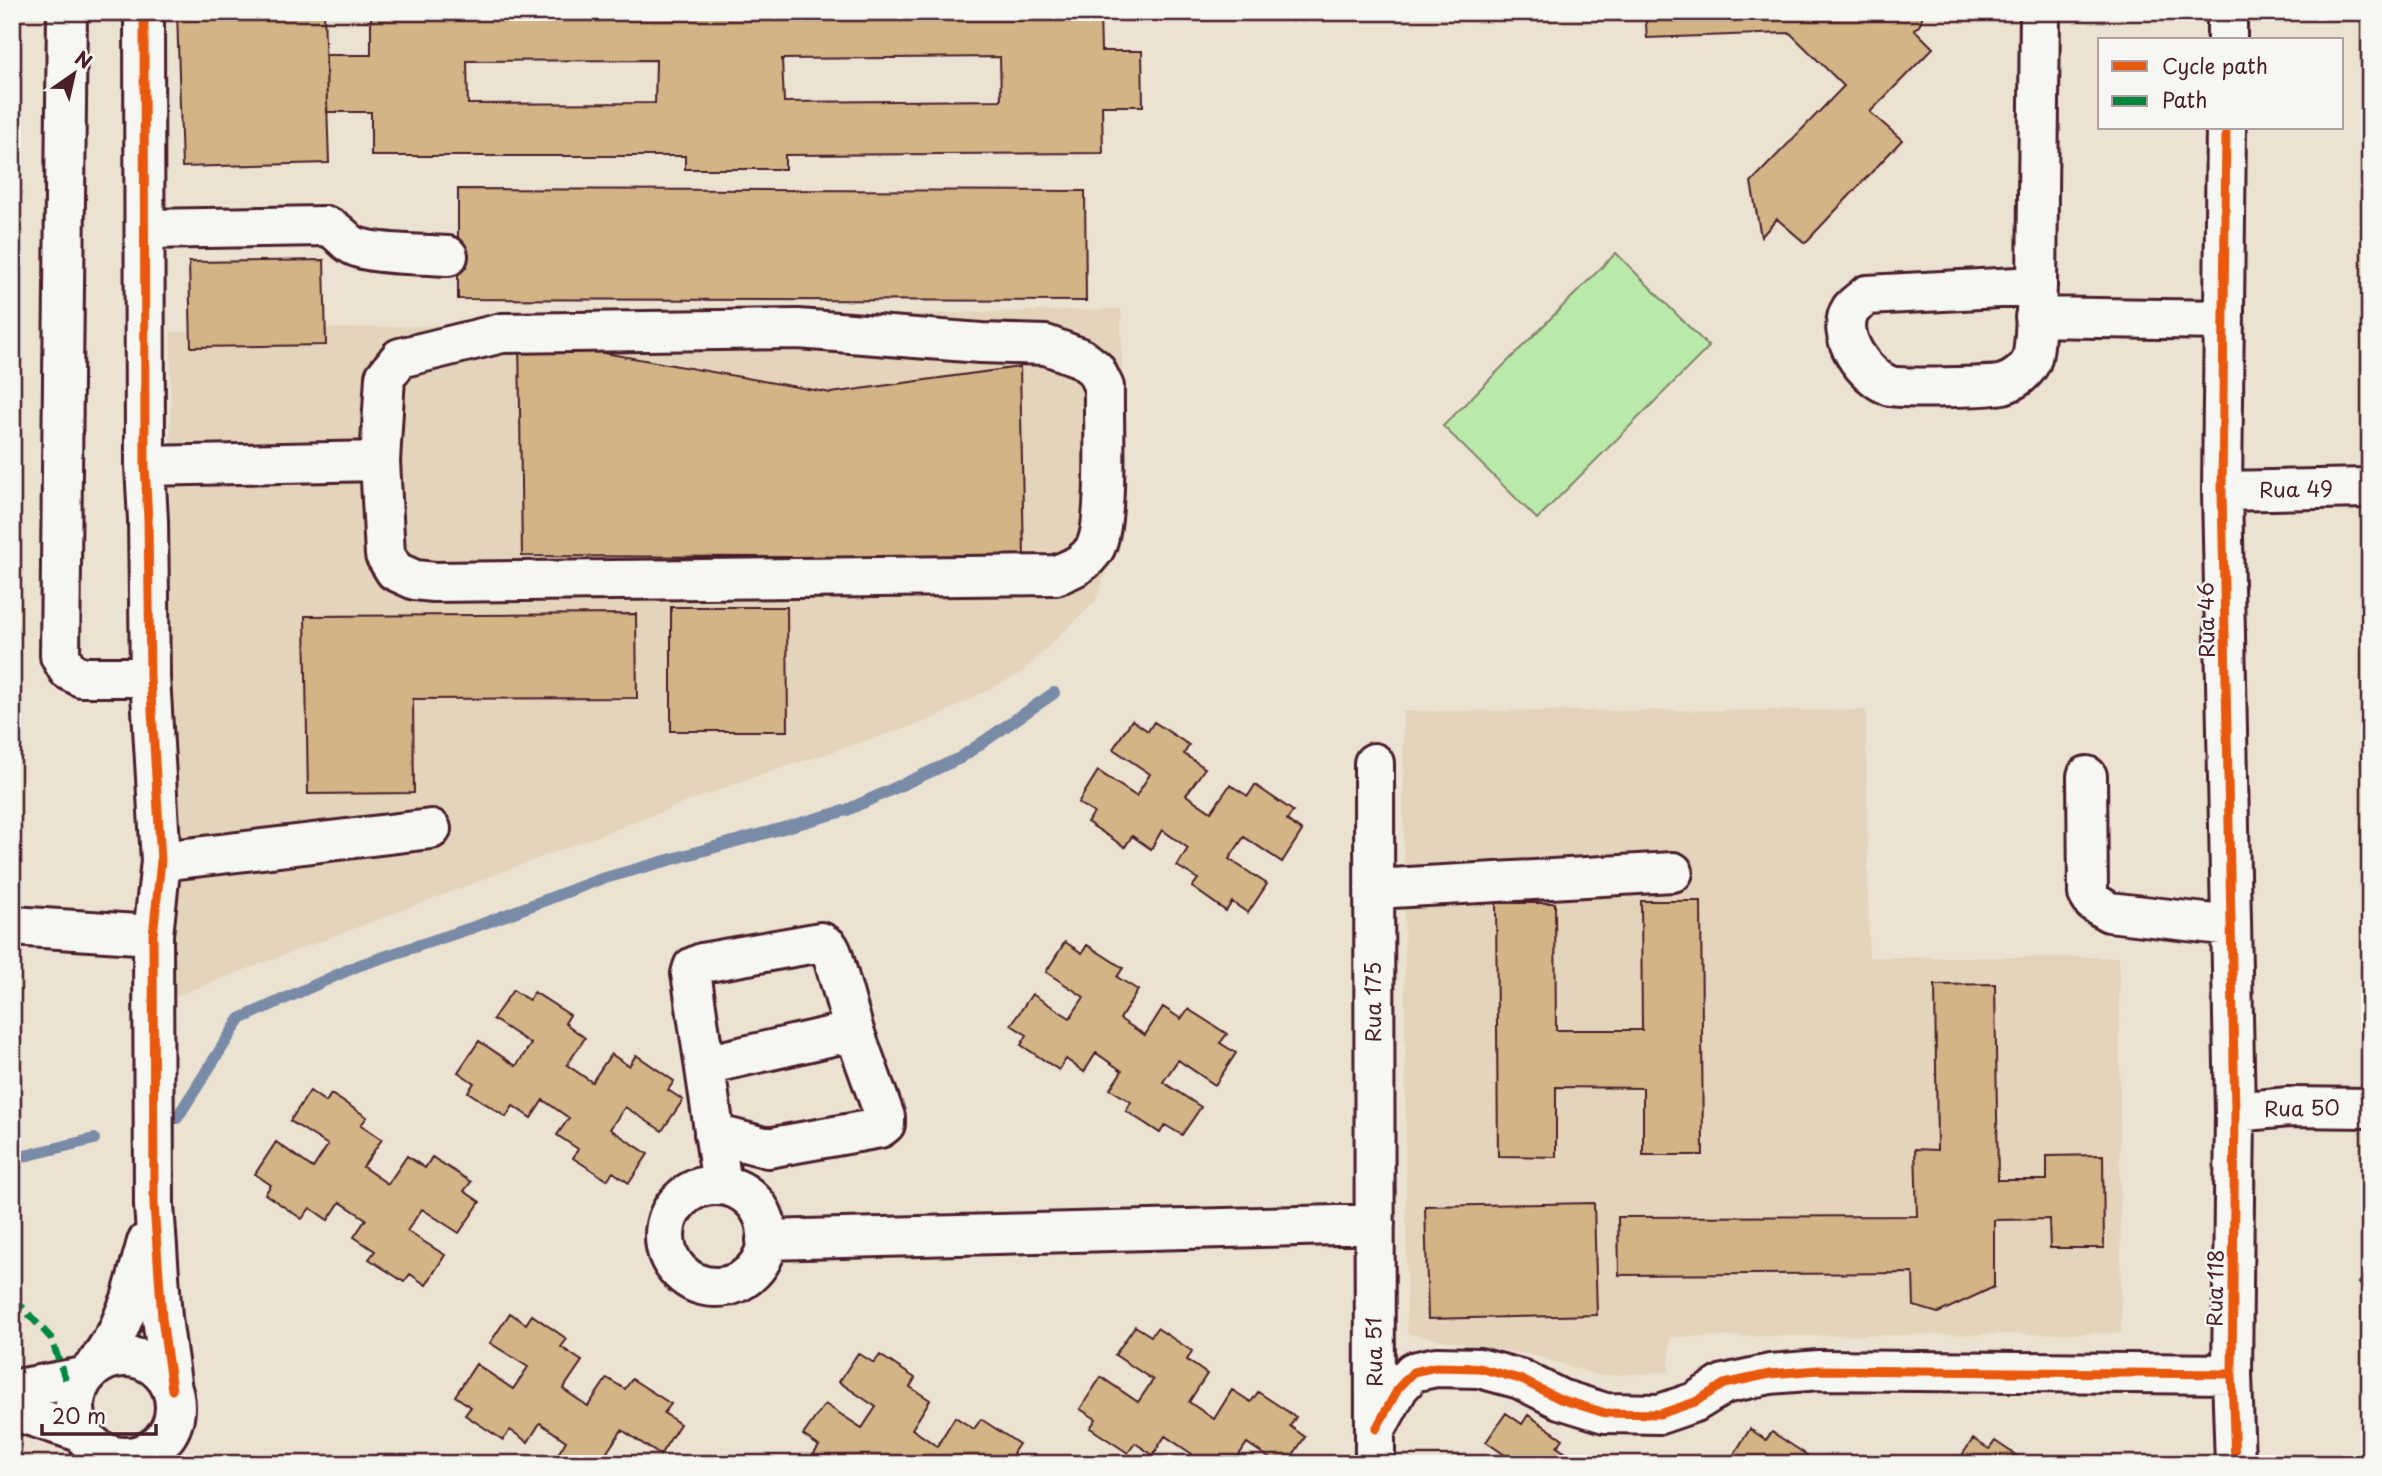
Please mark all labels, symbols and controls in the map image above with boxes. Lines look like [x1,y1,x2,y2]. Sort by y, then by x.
north arrow [38,38,108,108]
legend [2098,38,2344,130]
text: N [70,43,98,75]
text: Cycle path [2162,49,2268,81]
text: Path [2162,83,2207,115]
street label: Rua 49 [2259,471,2333,505]
street label: Rua 46 [2188,582,2222,658]
street label: Rua 175 [1356,962,1388,1042]
street label: Rua 50 [2264,1090,2340,1124]
street label: Rua 118 [2197,1249,2231,1327]
street label: Rua 51 [1356,1317,1390,1387]
scale bar [42,1392,156,1436]
text: 20 m [52,1399,106,1431]

